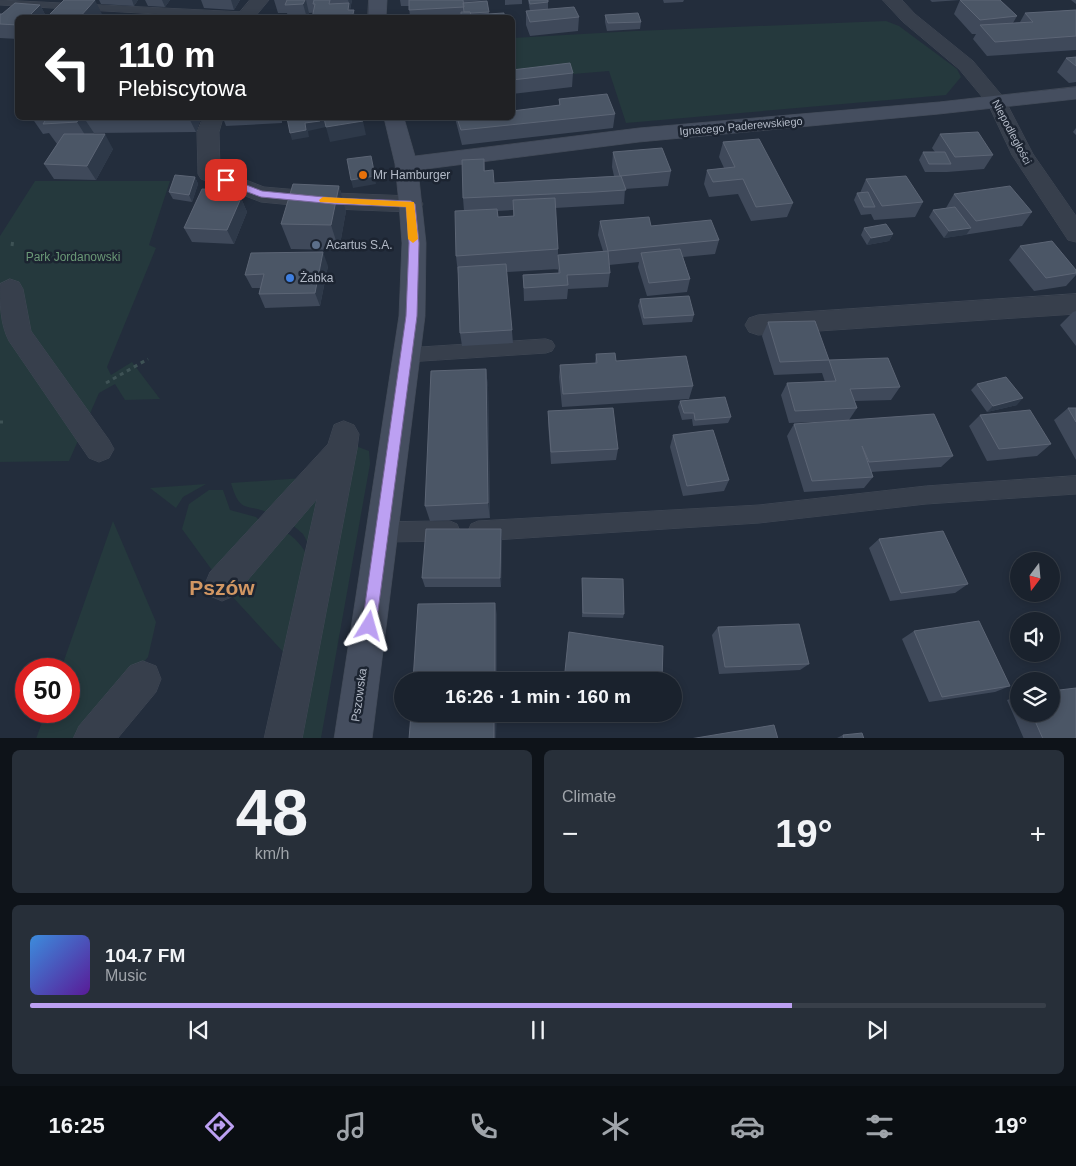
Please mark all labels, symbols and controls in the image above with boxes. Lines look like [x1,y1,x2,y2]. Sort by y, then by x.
icon: left [35,35,100,100]
text: 110 m [118,35,215,74]
text: Plebiscytowa [118,76,246,101]
street label: Niepodległości [990,98,1034,166]
street label: Ignacego Paderewskiego [679,115,803,137]
pin [205,159,247,201]
icon: arrive [212,166,240,194]
place label: Mr Hamburger [373,168,450,182]
marker: Mr Hamburger [357,169,369,181]
place label: Acartus S.A. [326,238,393,252]
marker: Acartus S.A. [310,239,322,251]
park label: Park Jordanowski [26,250,120,264]
place label: Żabka [300,271,334,285]
marker: Żabka [284,272,296,284]
north arrow [1010,552,1060,602]
map controls [1010,552,1060,722]
district label: Pszów [189,576,255,599]
position arrow [342,599,394,651]
button: sound [1010,612,1060,662]
speed limit sign: 50 [15,658,80,723]
street label: Pszowska [348,667,370,723]
button: layers [1010,672,1060,722]
text: 16:26 · 1 min · 160 m [445,686,631,707]
text: 48 [236,776,308,849]
text: Climate [562,788,616,805]
text: 19° [775,813,833,855]
text: − [562,818,578,849]
text: + [1030,818,1046,849]
text: km/h [255,845,289,862]
text: 104.7 FM [105,945,185,966]
text: Music [105,967,147,984]
icon: previous [185,1016,213,1044]
icon: pause [524,1016,552,1044]
icon: next [863,1016,891,1044]
icon: directions [202,1109,237,1144]
icon: music [334,1109,369,1144]
icon: phone [466,1109,501,1144]
icon: climate [598,1109,633,1144]
icon: car [730,1109,765,1144]
icon: filters [862,1109,897,1144]
text: 16:25 [49,1113,105,1138]
text: 19° [994,1113,1027,1138]

